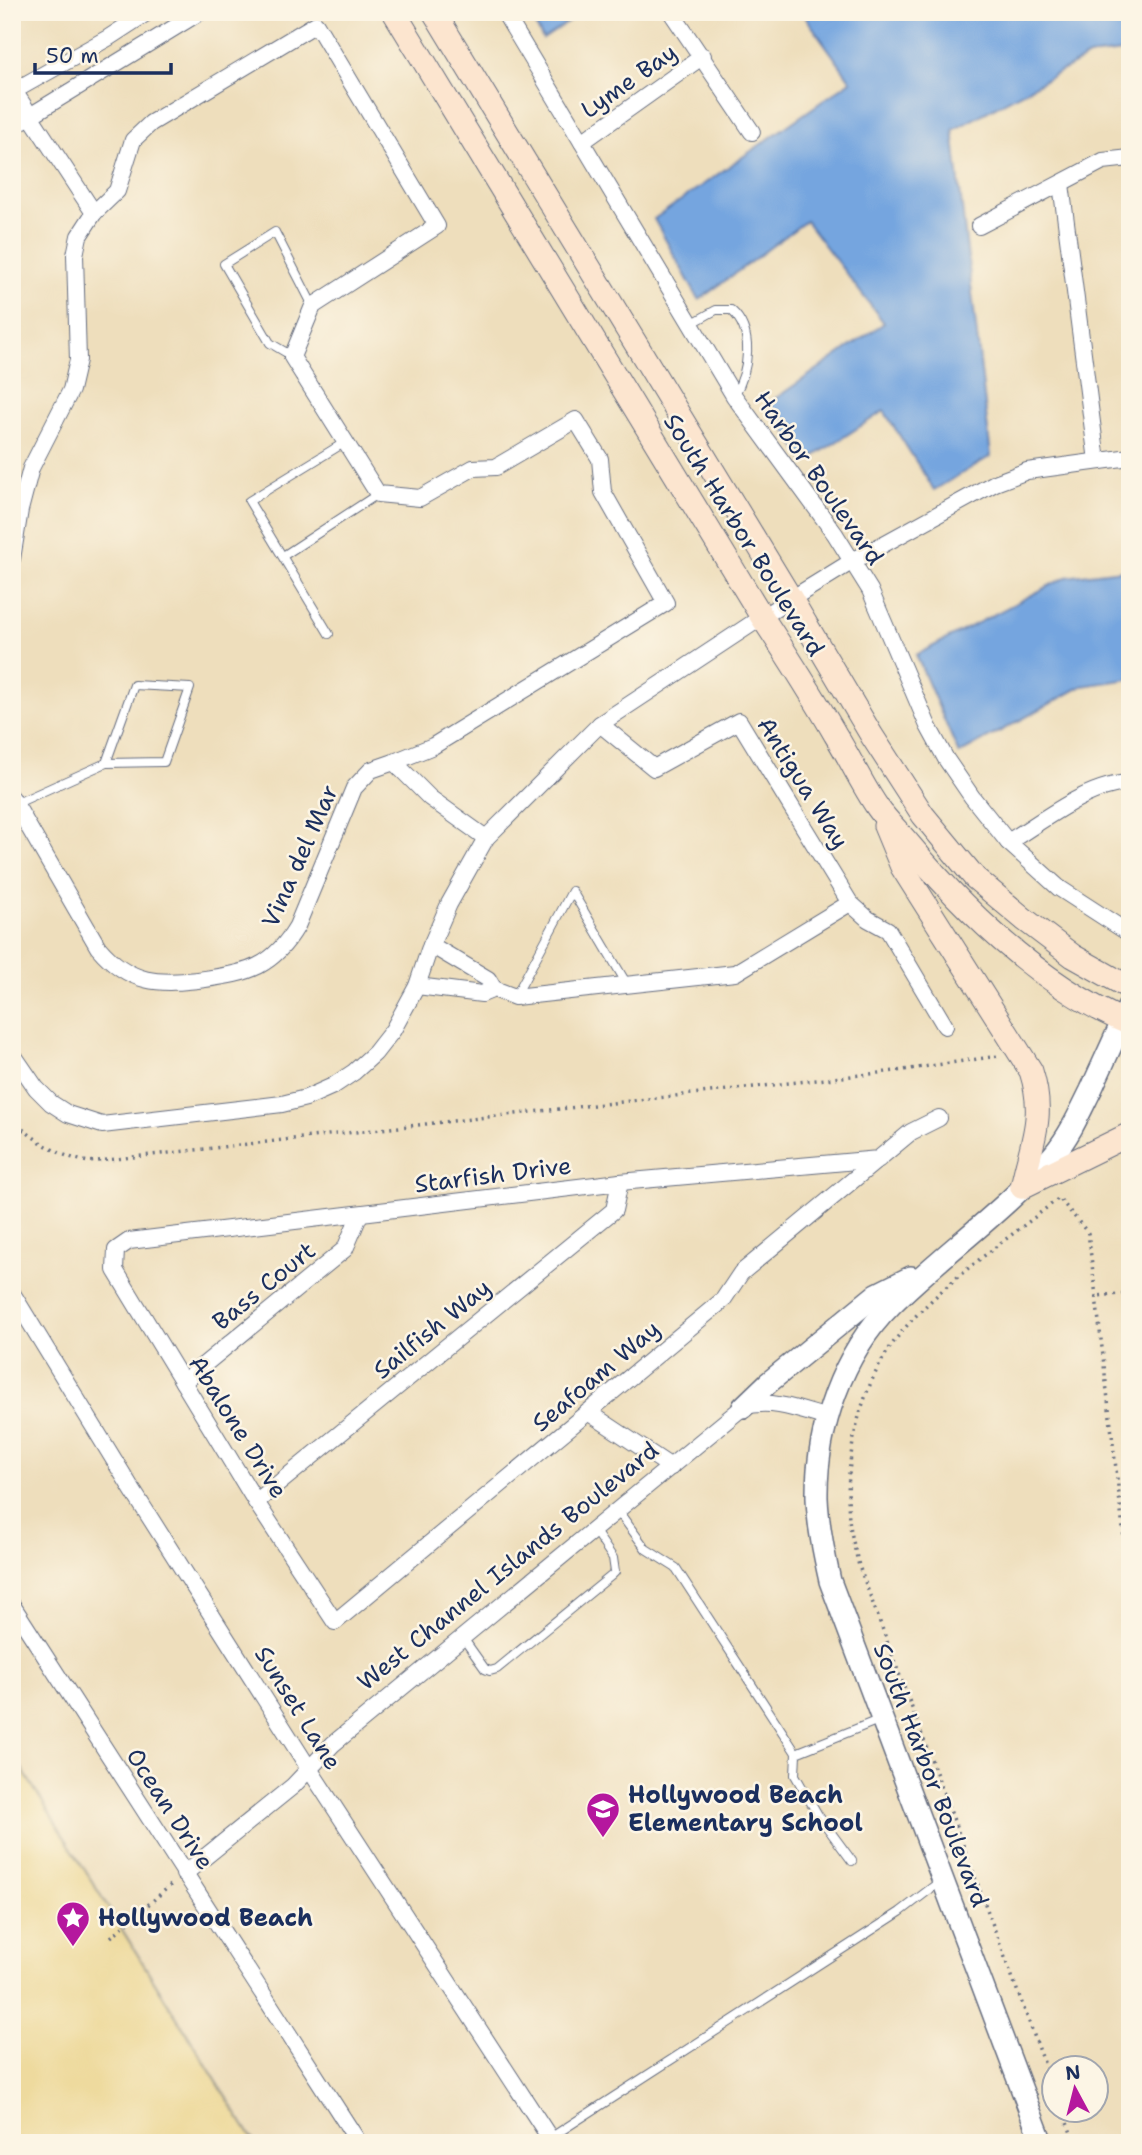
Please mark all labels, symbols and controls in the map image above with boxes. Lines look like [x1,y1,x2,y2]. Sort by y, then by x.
scale bar [35,32,172,76]
street label: Lyme Bay [575,36,683,126]
text: 50 m [46,42,99,70]
street label: Harbor Boulevard [747,385,891,571]
street label: South Harbor Boulevard [656,408,832,662]
street label: Antigua Way [750,711,856,855]
street label: Vina del Mar [254,780,346,932]
street label: Starfish Drive [413,1150,573,1200]
street label: Bass Court [206,1235,322,1337]
street label: Sailfish Way [367,1272,497,1386]
street label: Seafoam Way [525,1313,667,1439]
street label: Abalone Drive [181,1349,295,1505]
street label: West Channel Islands Boulevard [351,1434,665,1698]
street label: South Harbor Boulevard [866,1638,996,1912]
street label: Sunset Lane [247,1640,349,1776]
street label: Ocean Drive [119,1742,221,1876]
place label: Hollywood Beach Elementary School [628,1779,863,1839]
school or university icon: Hollywood Beach Elementary School [584,1790,622,1839]
place icon: Hollywood Beach [54,1899,92,1948]
place label: Hollywood Beach [98,1902,313,1934]
north arrow [1040,2054,1110,2124]
text: N [1064,2059,1082,2086]

